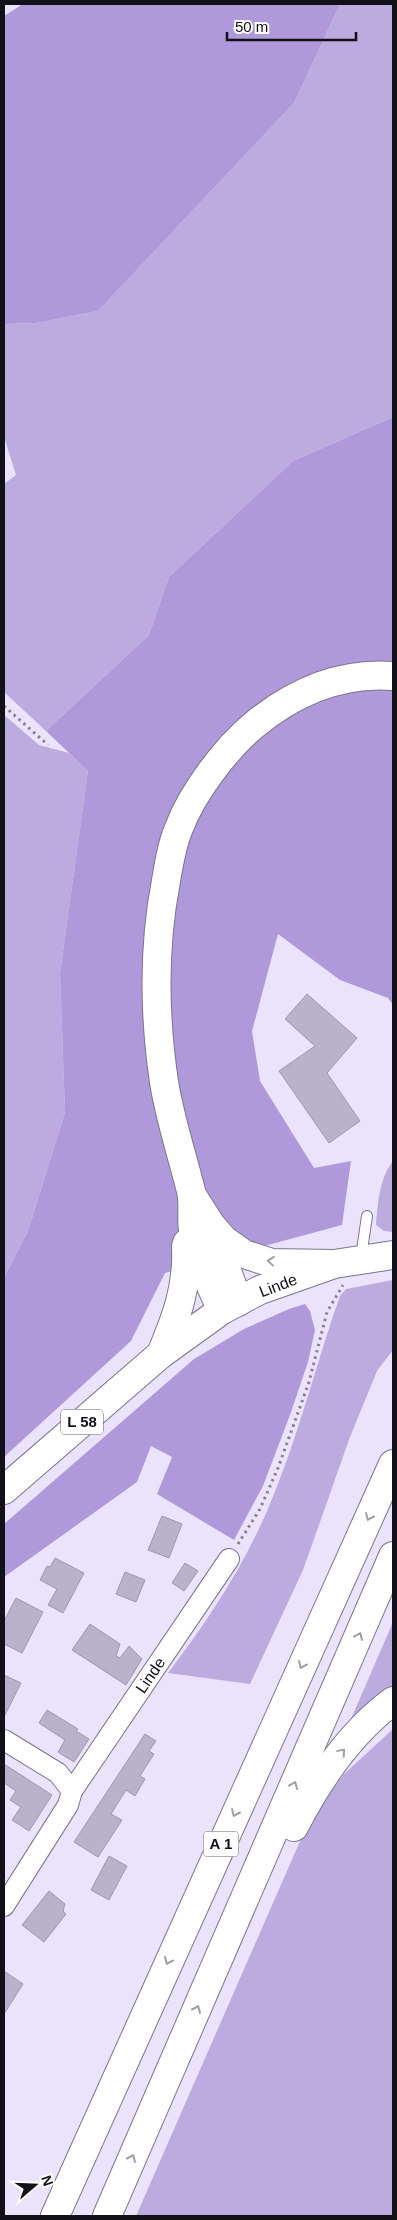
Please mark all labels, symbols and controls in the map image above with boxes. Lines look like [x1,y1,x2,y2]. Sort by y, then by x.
scale bar [227,10,356,42]
text: 50 m [235,18,268,35]
one-way arrow [267,1256,275,1267]
street label: Linde [257,1270,300,1300]
road number: L 58 [61,1410,103,1434]
one-way arrow [365,1512,376,1521]
one-way arrow [352,1632,363,1641]
street label: Linde [132,1654,168,1696]
one-way arrow [298,1660,309,1669]
one-way arrow [337,1749,345,1758]
one-way arrow [288,1781,299,1790]
one-way arrow [231,1808,242,1817]
road number: A 1 [204,1832,238,1856]
one-way arrow [164,1956,175,1965]
one-way arrow [191,2005,202,2014]
one-way arrow [126,2154,137,2163]
north arrow [10,2160,60,2210]
text: N [38,2173,57,2188]

